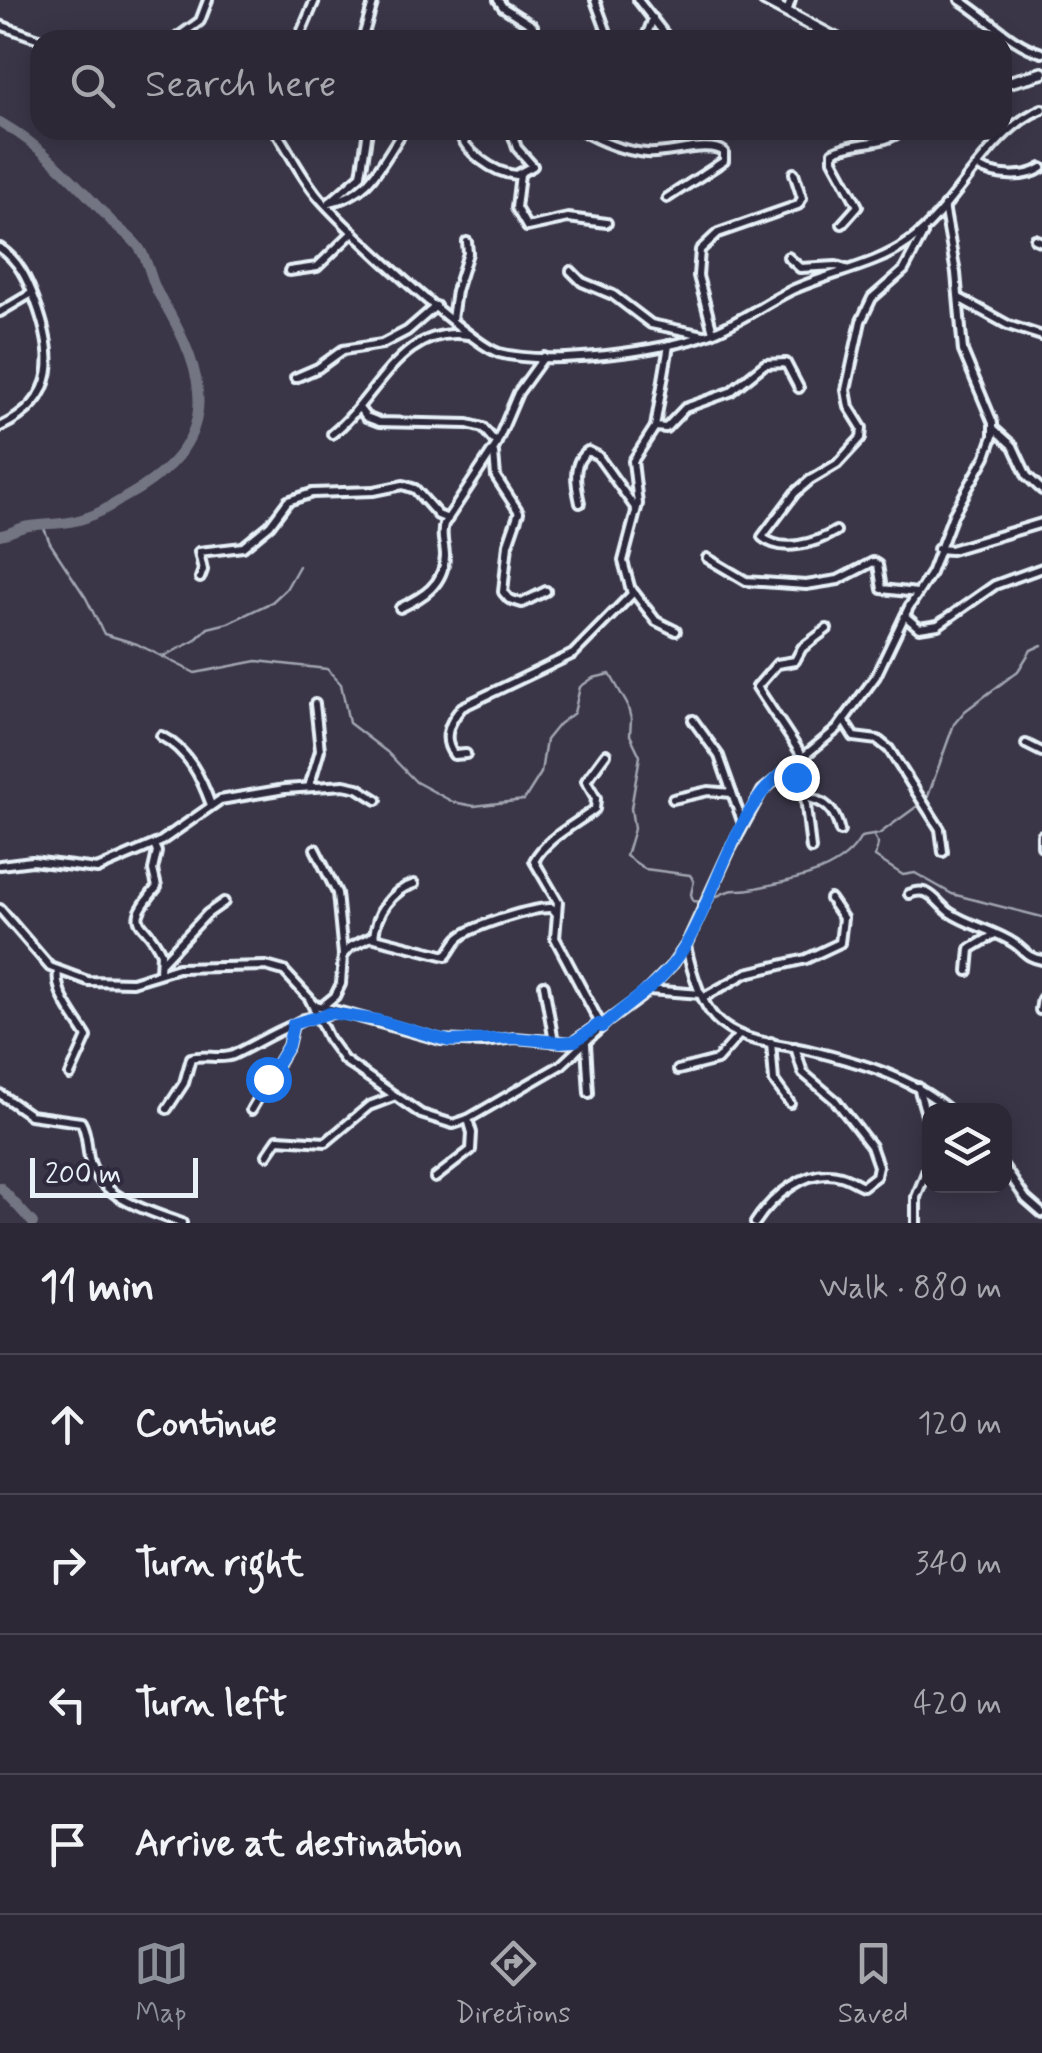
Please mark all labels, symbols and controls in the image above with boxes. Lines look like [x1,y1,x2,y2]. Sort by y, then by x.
search box [30,30,1012,140]
icon: search [65,58,120,113]
text: Search here [145,61,336,110]
route end [774,755,820,801]
route start [246,1057,292,1103]
map controls [922,1103,1012,1193]
button: layers [922,1103,1012,1193]
scale bar [30,1153,198,1198]
text: 200 m [45,1157,121,1194]
text: 11 min [40,1261,155,1316]
text: Walk · 880 m [819,1267,1002,1309]
icon: ahead [40,1397,95,1452]
text: Continue [135,1400,277,1449]
text: 120 m [917,1403,1002,1445]
icon: right [40,1537,95,1592]
text: Turn right [135,1540,304,1589]
text: 340 m [915,1543,1002,1585]
icon: left [40,1677,95,1732]
text: Turn left [135,1680,287,1729]
text: 420 m [913,1683,1002,1725]
icon: arrive [40,1817,95,1872]
text: Arrive at destination [135,1820,462,1869]
tab: Map [134,1936,189,2033]
tab: Directions [456,1936,571,2033]
tab: Saved [838,1936,908,2033]

